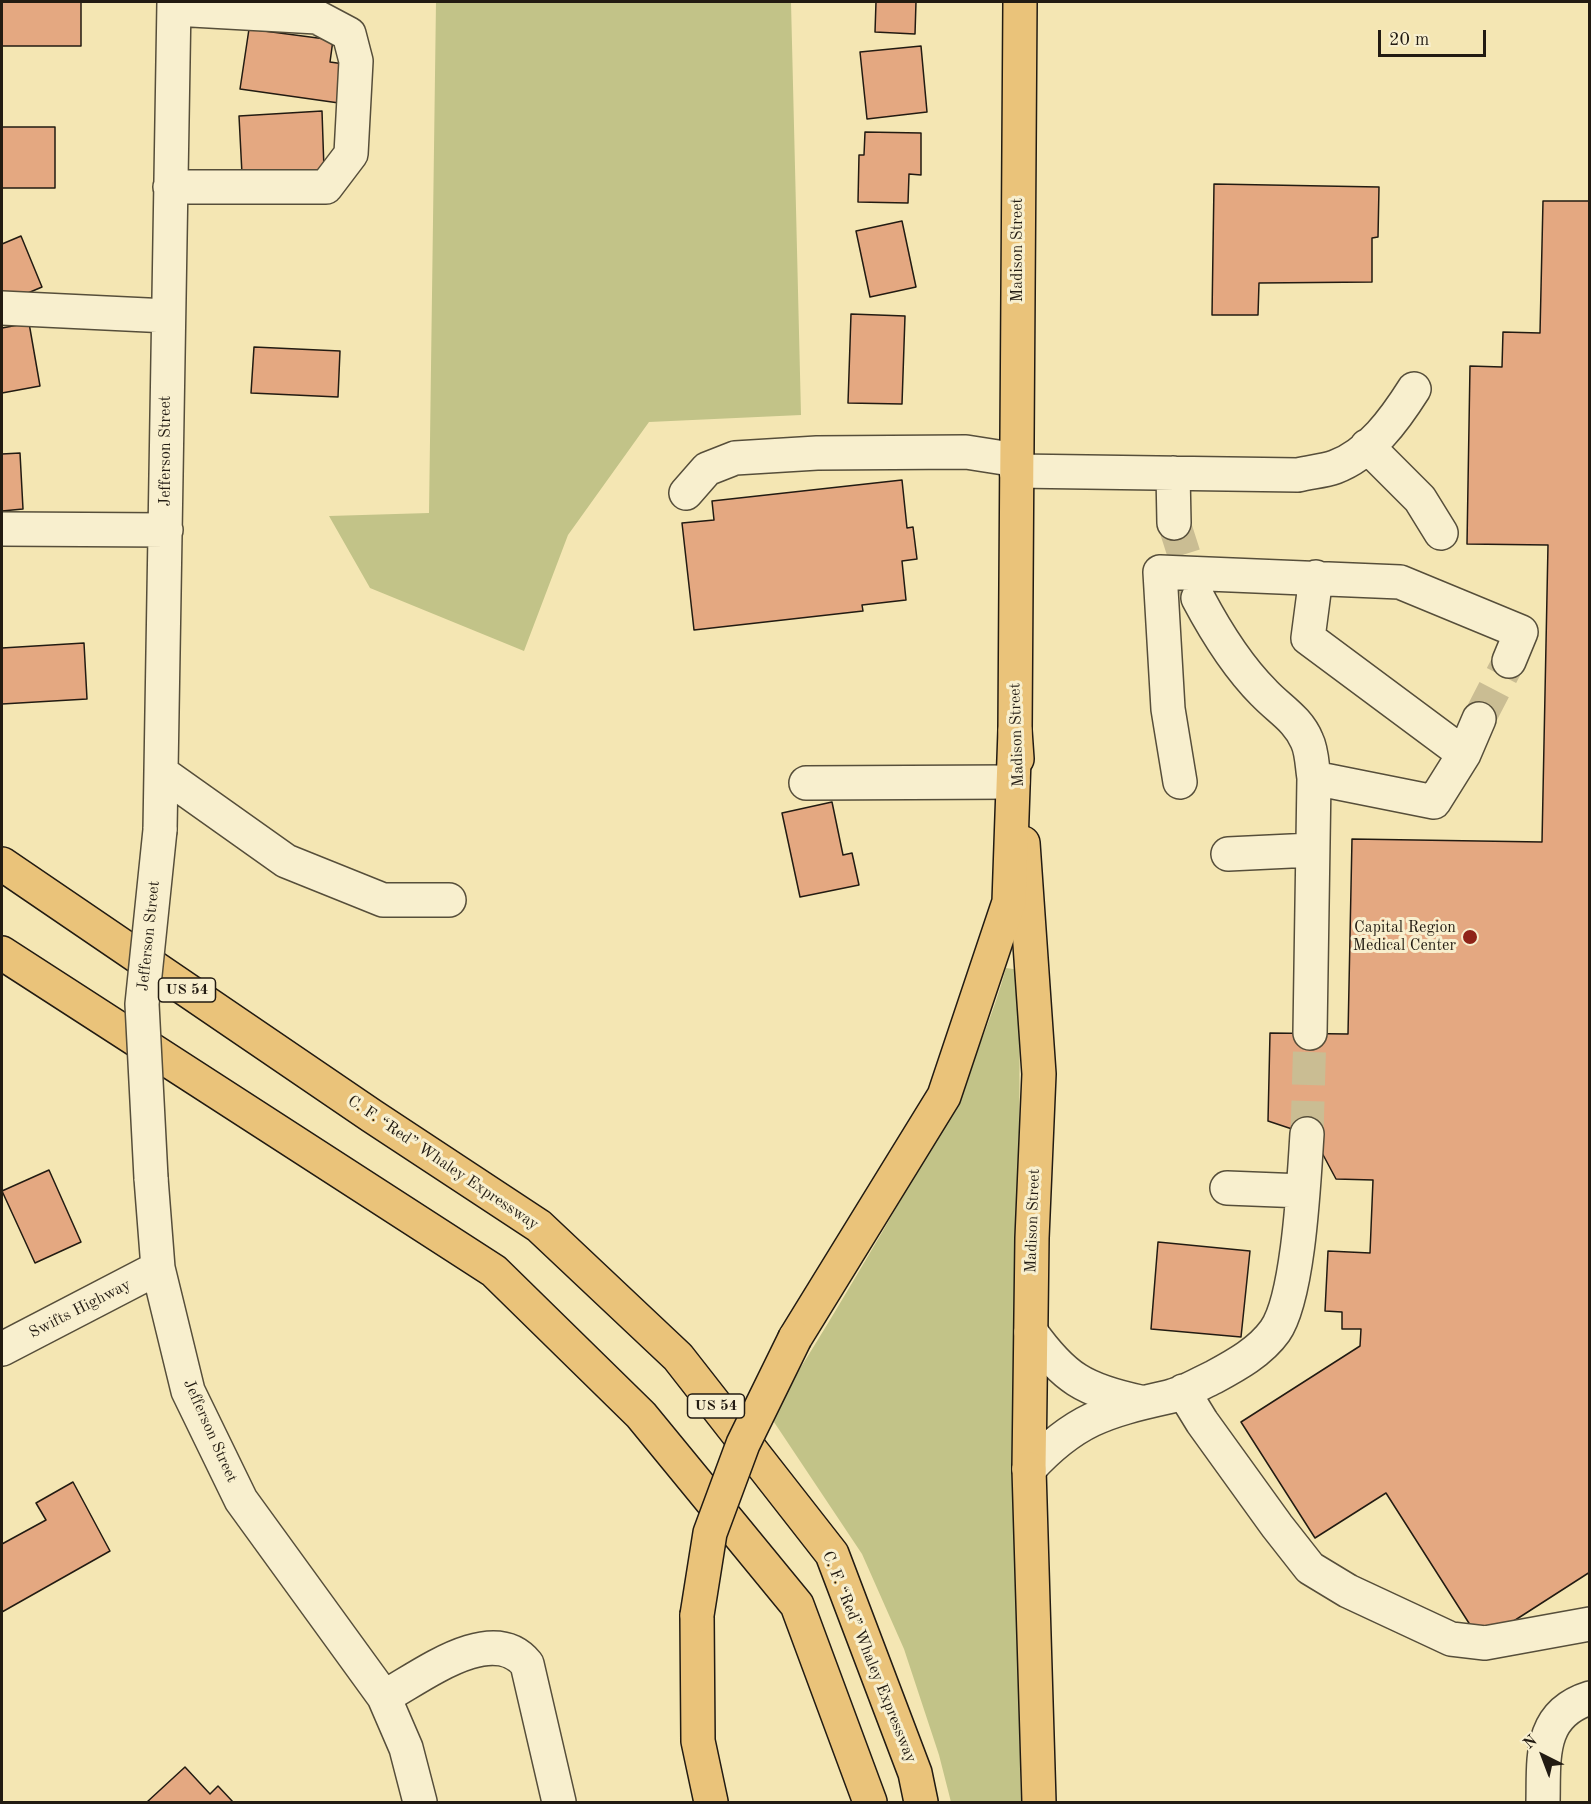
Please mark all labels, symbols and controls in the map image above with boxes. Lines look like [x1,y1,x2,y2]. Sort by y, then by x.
scale bar [1381,18,1489,56]
text: 20 m [1389,31,1429,49]
street label: Madison Street [1008,198,1028,302]
street label: Jefferson Street [156,396,176,506]
street label: Madison Street [1006,683,1028,787]
street label: Jefferson Street [134,880,164,992]
place label: Capital Region Medical Center [1353,918,1456,956]
marker: Capital Region Medical Center [1461,928,1479,946]
road number: US 54 [158,978,216,1002]
street label: C. F. “Red” Whaley Expressway [344,1092,542,1234]
street label: Madison Street [1022,1169,1044,1273]
street label: Swifts Highway [26,1275,134,1343]
street label: Jefferson Street [179,1376,241,1486]
road number: US 54 [688,1394,744,1418]
street label: C. F. “Red” Whaley Expressway [818,1548,920,1766]
north arrow [1513,1726,1573,1786]
text: N [1521,1733,1541,1753]

